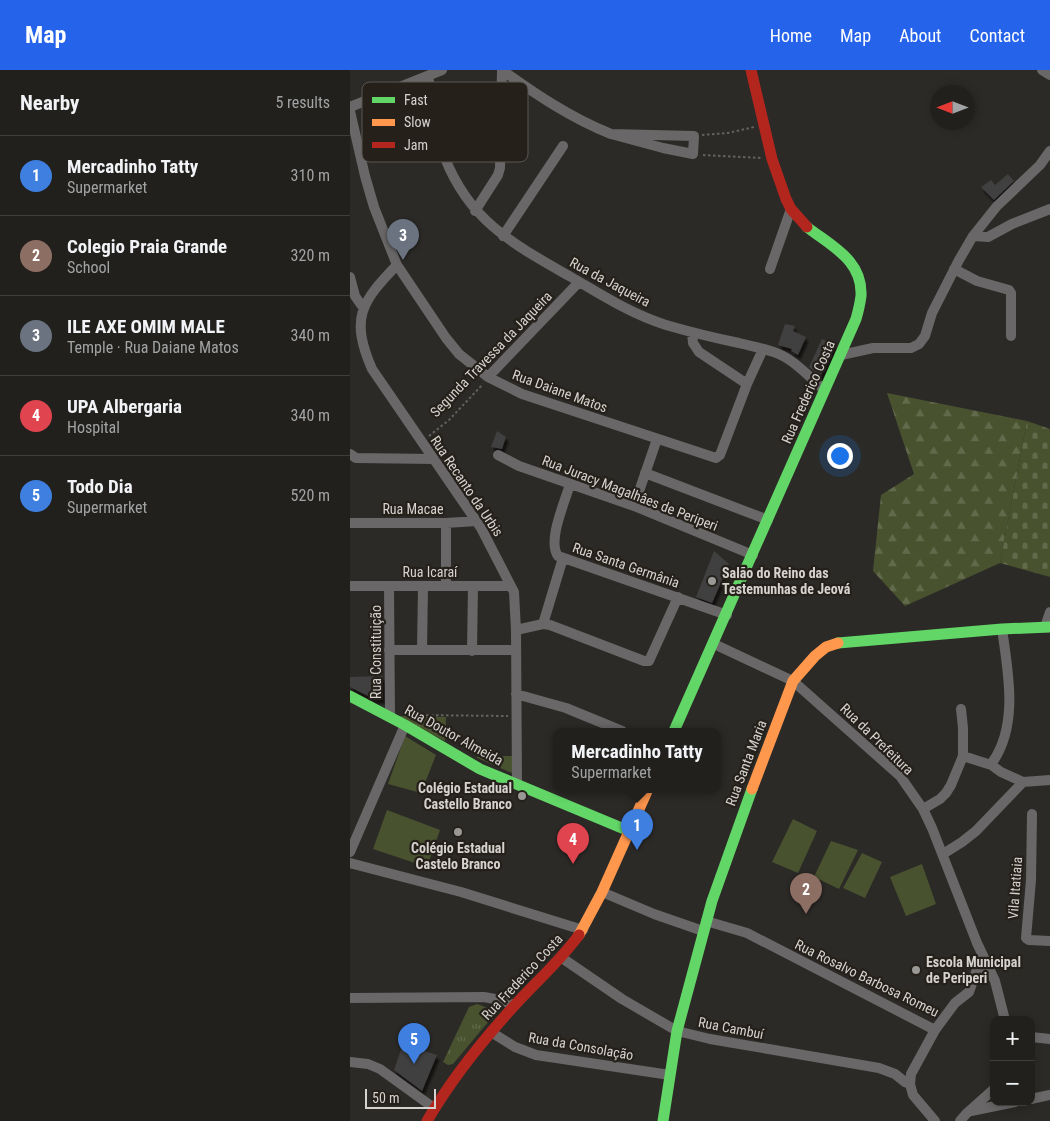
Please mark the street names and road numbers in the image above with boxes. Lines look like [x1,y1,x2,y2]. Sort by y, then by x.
street label: Rua da Jaqueira [567,254,653,310]
street label: Segunda Travessa da Jaqueira [427,288,555,420]
street label: Rua Frederico Costa [778,338,838,446]
street label: Rua Daiane Matos [510,366,610,416]
street label: Rua Recanto da Urbis [427,433,507,539]
street label: Rua Juracy Magalhâes de Periperi [540,452,720,534]
street label: Rua Macae [382,501,444,517]
street label: Rua Santa Germânia [570,539,682,591]
street label: Rua Icaraí [403,564,458,580]
street label: Rua Constituição [368,605,384,699]
street label: Rua da Prefeitura [837,700,917,778]
street label: Rua Doutor Almeida [402,701,506,769]
street label: Rua Santa Maria [722,718,770,808]
street label: Vila Itatiaia [1005,856,1025,920]
street label: Rua Frederico Costa [478,931,566,1023]
street label: Rua Rosalvo Barbosa Romeu [792,936,942,1020]
street label: Rua Cambuí [697,1014,766,1042]
street label: Rua da Consolação [527,1029,635,1063]

